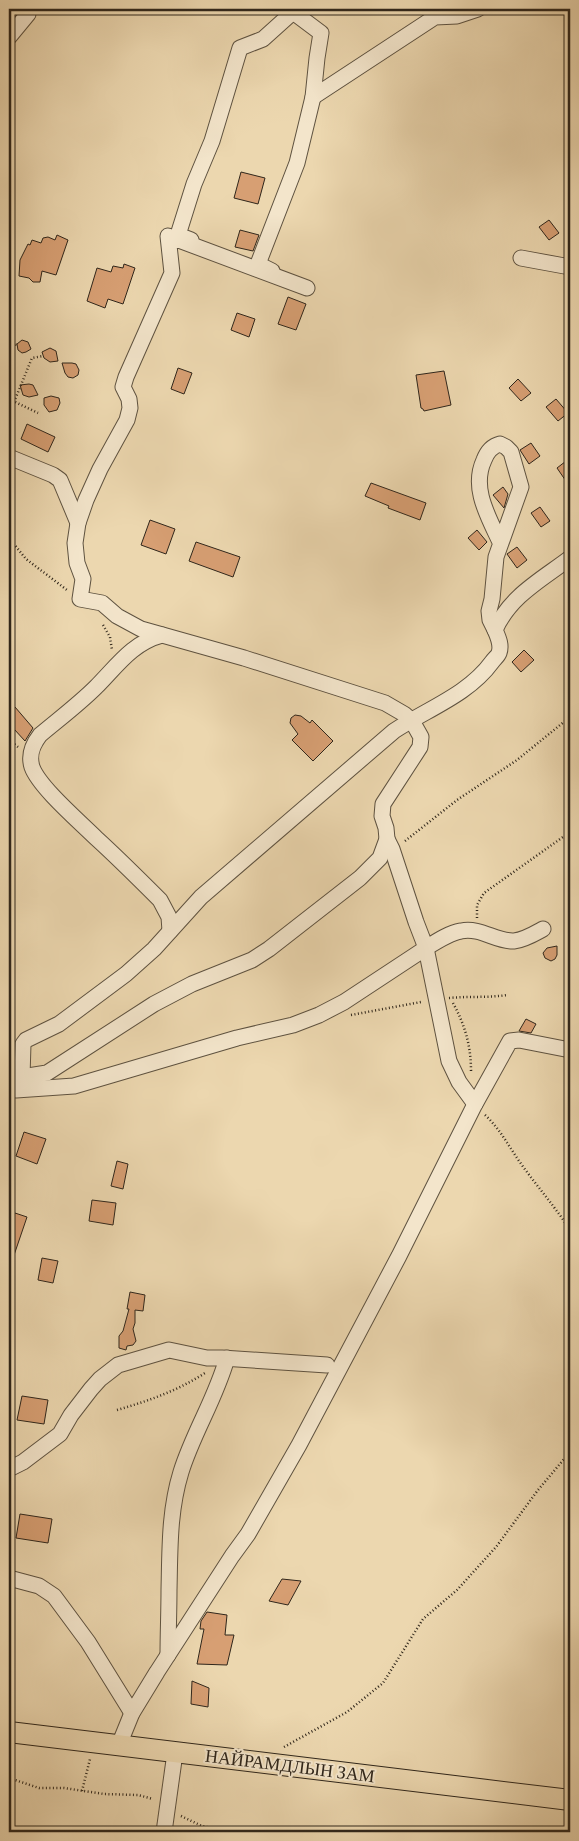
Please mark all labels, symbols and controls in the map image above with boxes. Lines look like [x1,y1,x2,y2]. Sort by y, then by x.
street label: НАЙРАМДЛЫН ЗАМ [204,1745,376,1788]

